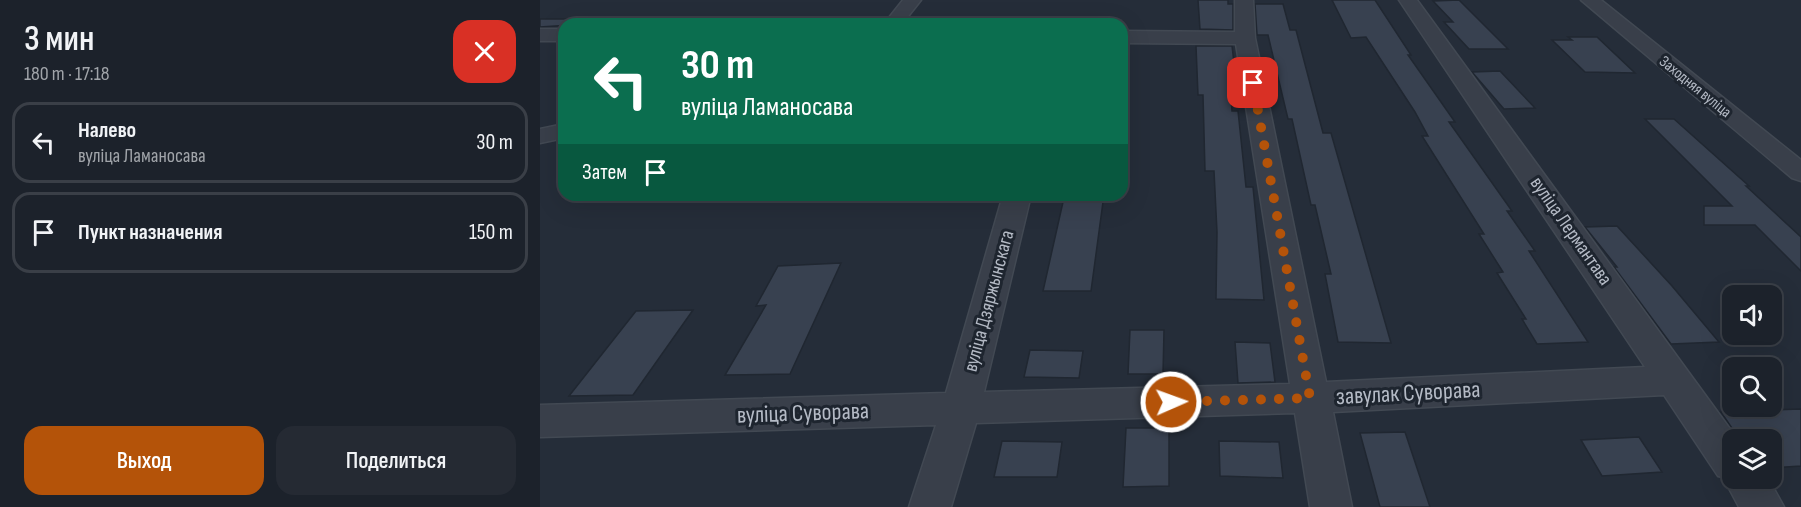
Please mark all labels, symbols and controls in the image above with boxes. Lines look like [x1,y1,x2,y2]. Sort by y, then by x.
text: 3 мин [24,18,94,61]
button: close [453,20,516,83]
text: 30 m [681,40,754,91]
icon: left [582,42,660,120]
street label: Заходняя вуліца [1655,52,1735,122]
pin [1227,57,1278,108]
text: 180 m · 17:18 [24,62,109,86]
icon: arrive [1236,66,1269,99]
text: вуліца Ламаносава [681,91,853,123]
text: Налево [78,117,136,144]
icon: left [27,126,60,159]
text: 30 m [476,129,513,156]
text: вуліца Ламаносава [78,144,206,168]
icon: arrive [639,156,672,189]
text: Затем [582,159,627,186]
street label: вуліца Лермантава [1525,172,1617,290]
icon: arrive [27,216,60,249]
text: Пункт назначения [78,219,222,246]
text: 150 m [469,219,513,246]
street label: вуліца Дзяржынскага [959,228,1019,374]
map controls [1722,285,1782,489]
button: sound [1722,285,1782,345]
button: search [1722,357,1782,417]
position arrow [1139,370,1203,434]
street label: завулак Суворава [1335,375,1481,411]
street label: вуліца Суворава [737,396,869,430]
button: Выход [24,426,264,495]
button: Поделиться [276,426,516,495]
button: layers [1722,429,1782,489]

